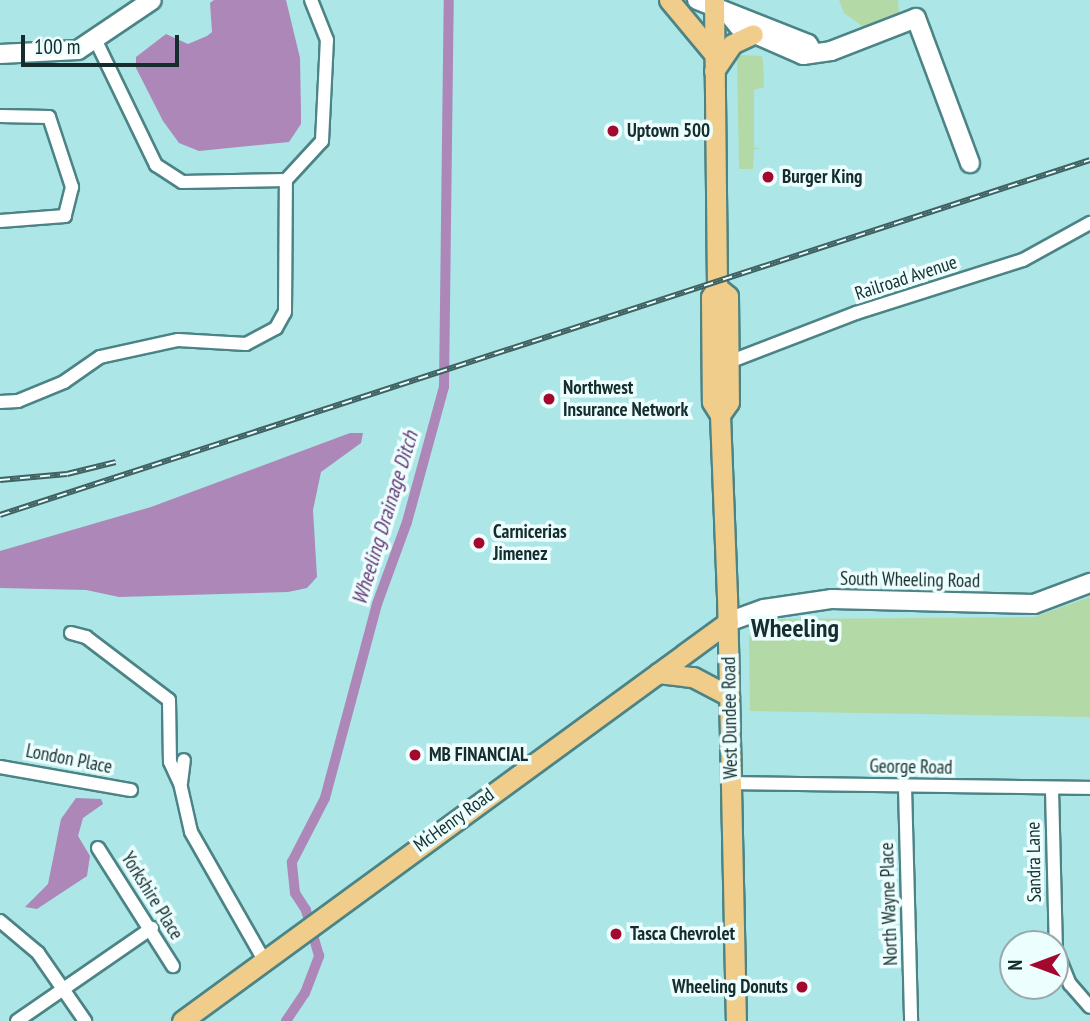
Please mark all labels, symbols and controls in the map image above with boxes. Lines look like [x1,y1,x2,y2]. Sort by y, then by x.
scale bar [24,21,182,65]
text: 100 m [34,33,80,60]
place label: Uptown 500 [627,120,710,142]
marker: Uptown 500 [605,123,621,139]
place label: Burger King [782,166,862,188]
marker: Burger King [760,169,776,185]
street label: Railroad Avenue [852,251,960,305]
place label: Northwest Insurance Network [563,377,688,421]
marker: Northwest Insurance Network [541,391,557,407]
water label: Wheeling Drainage Ditch [347,428,423,608]
place label: Carnicerias Jimenez [493,521,567,565]
marker: Carnicerias Jimenez [471,535,487,551]
street label: South Wheeling Road [840,567,980,593]
district label: Wheeling [751,612,839,644]
street label: West Dundee Road [718,657,742,779]
street label: London Place [24,739,114,779]
place label: MB FINANCIAL [429,744,528,766]
marker: MB FINANCIAL [407,747,423,763]
street label: George Road [869,755,953,779]
street label: McHenry Road [409,783,499,857]
street label: Sandra Lane [1022,822,1046,902]
street label: North Wayne Place [875,842,903,966]
street label: Yorkshire Place [116,848,188,944]
place label: Tasca Chevrolet [630,923,735,945]
marker: Tasca Chevrolet [608,926,624,942]
north arrow [999,930,1069,1000]
text: N [1003,960,1027,970]
place label: Wheeling Donuts [672,976,788,998]
marker: Wheeling Donuts [794,979,810,995]

